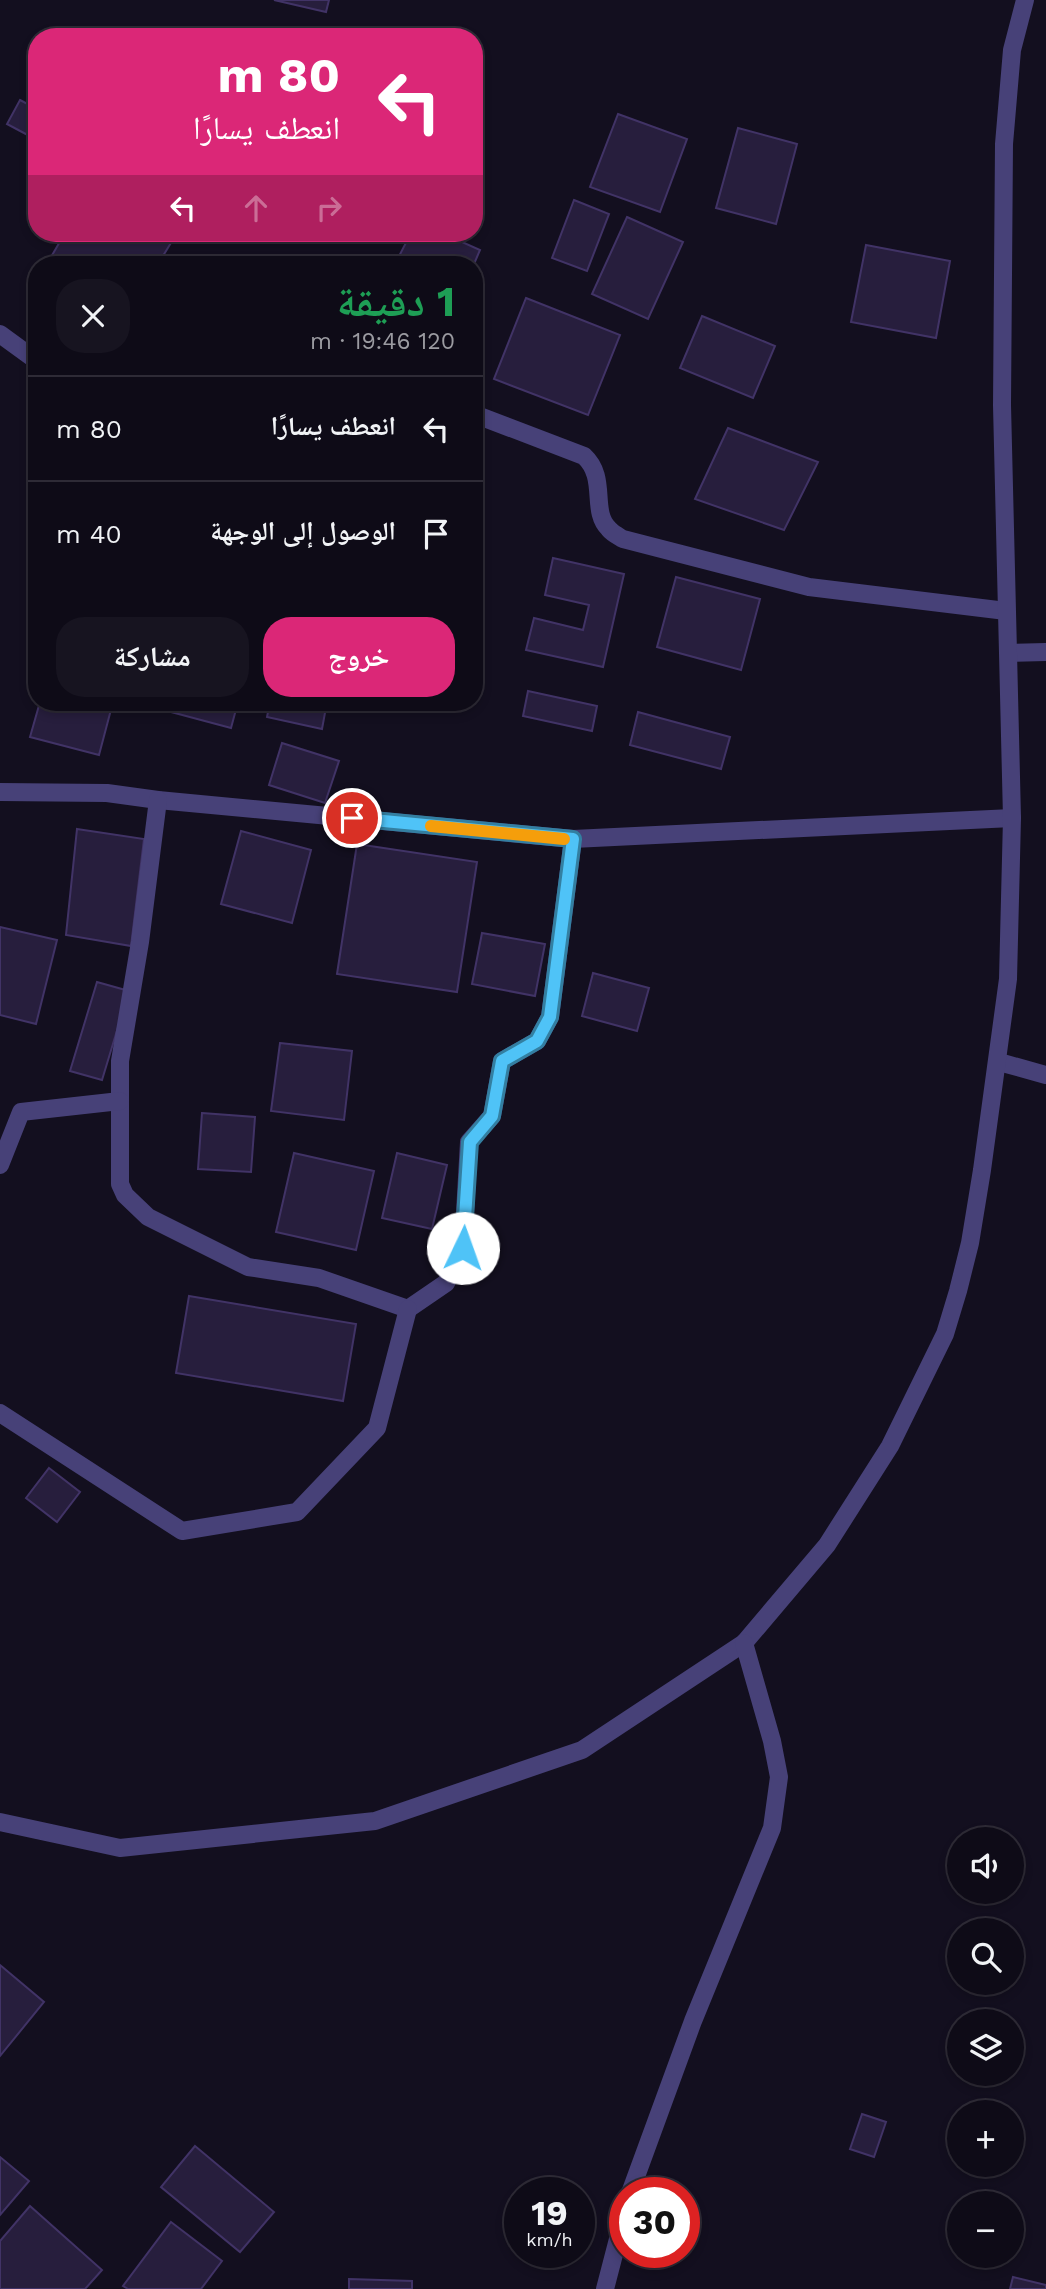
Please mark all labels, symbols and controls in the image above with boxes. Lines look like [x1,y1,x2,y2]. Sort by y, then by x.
text: 80 m [218,46,340,104]
icon: left [364,56,455,147]
text: انعطف يسارًا [193,109,340,147]
icon: left [164,189,202,227]
icon: ahead [237,189,275,227]
icon: right [310,189,348,227]
text: 1 دقيقة [337,277,455,326]
button: close [56,279,130,353]
text: 120 m · 19:46 [310,328,455,355]
icon: left [417,410,455,448]
text: انعطف يسارًا [271,411,396,441]
text: 80 m [56,414,122,444]
icon: arrive [417,515,455,553]
text: الوصول إلى الوجهة [210,516,396,546]
text: 40 m [56,519,122,549]
button: مشاركة [56,617,249,697]
button: خروج [263,617,455,697]
pin [322,788,382,848]
icon: arrive [333,799,371,837]
position arrow [426,1211,500,1285]
map controls [947,1827,1024,2268]
button: sound [947,1827,1024,1904]
button: search [947,1918,1024,1995]
button: layers [947,2009,1024,2086]
button: + [947,2100,1024,2177]
speed limit sign: 30 [609,2177,700,2268]
button: − [947,2191,1024,2268]
text: 19 [531,2192,568,2234]
text: km/h [526,2229,573,2250]

